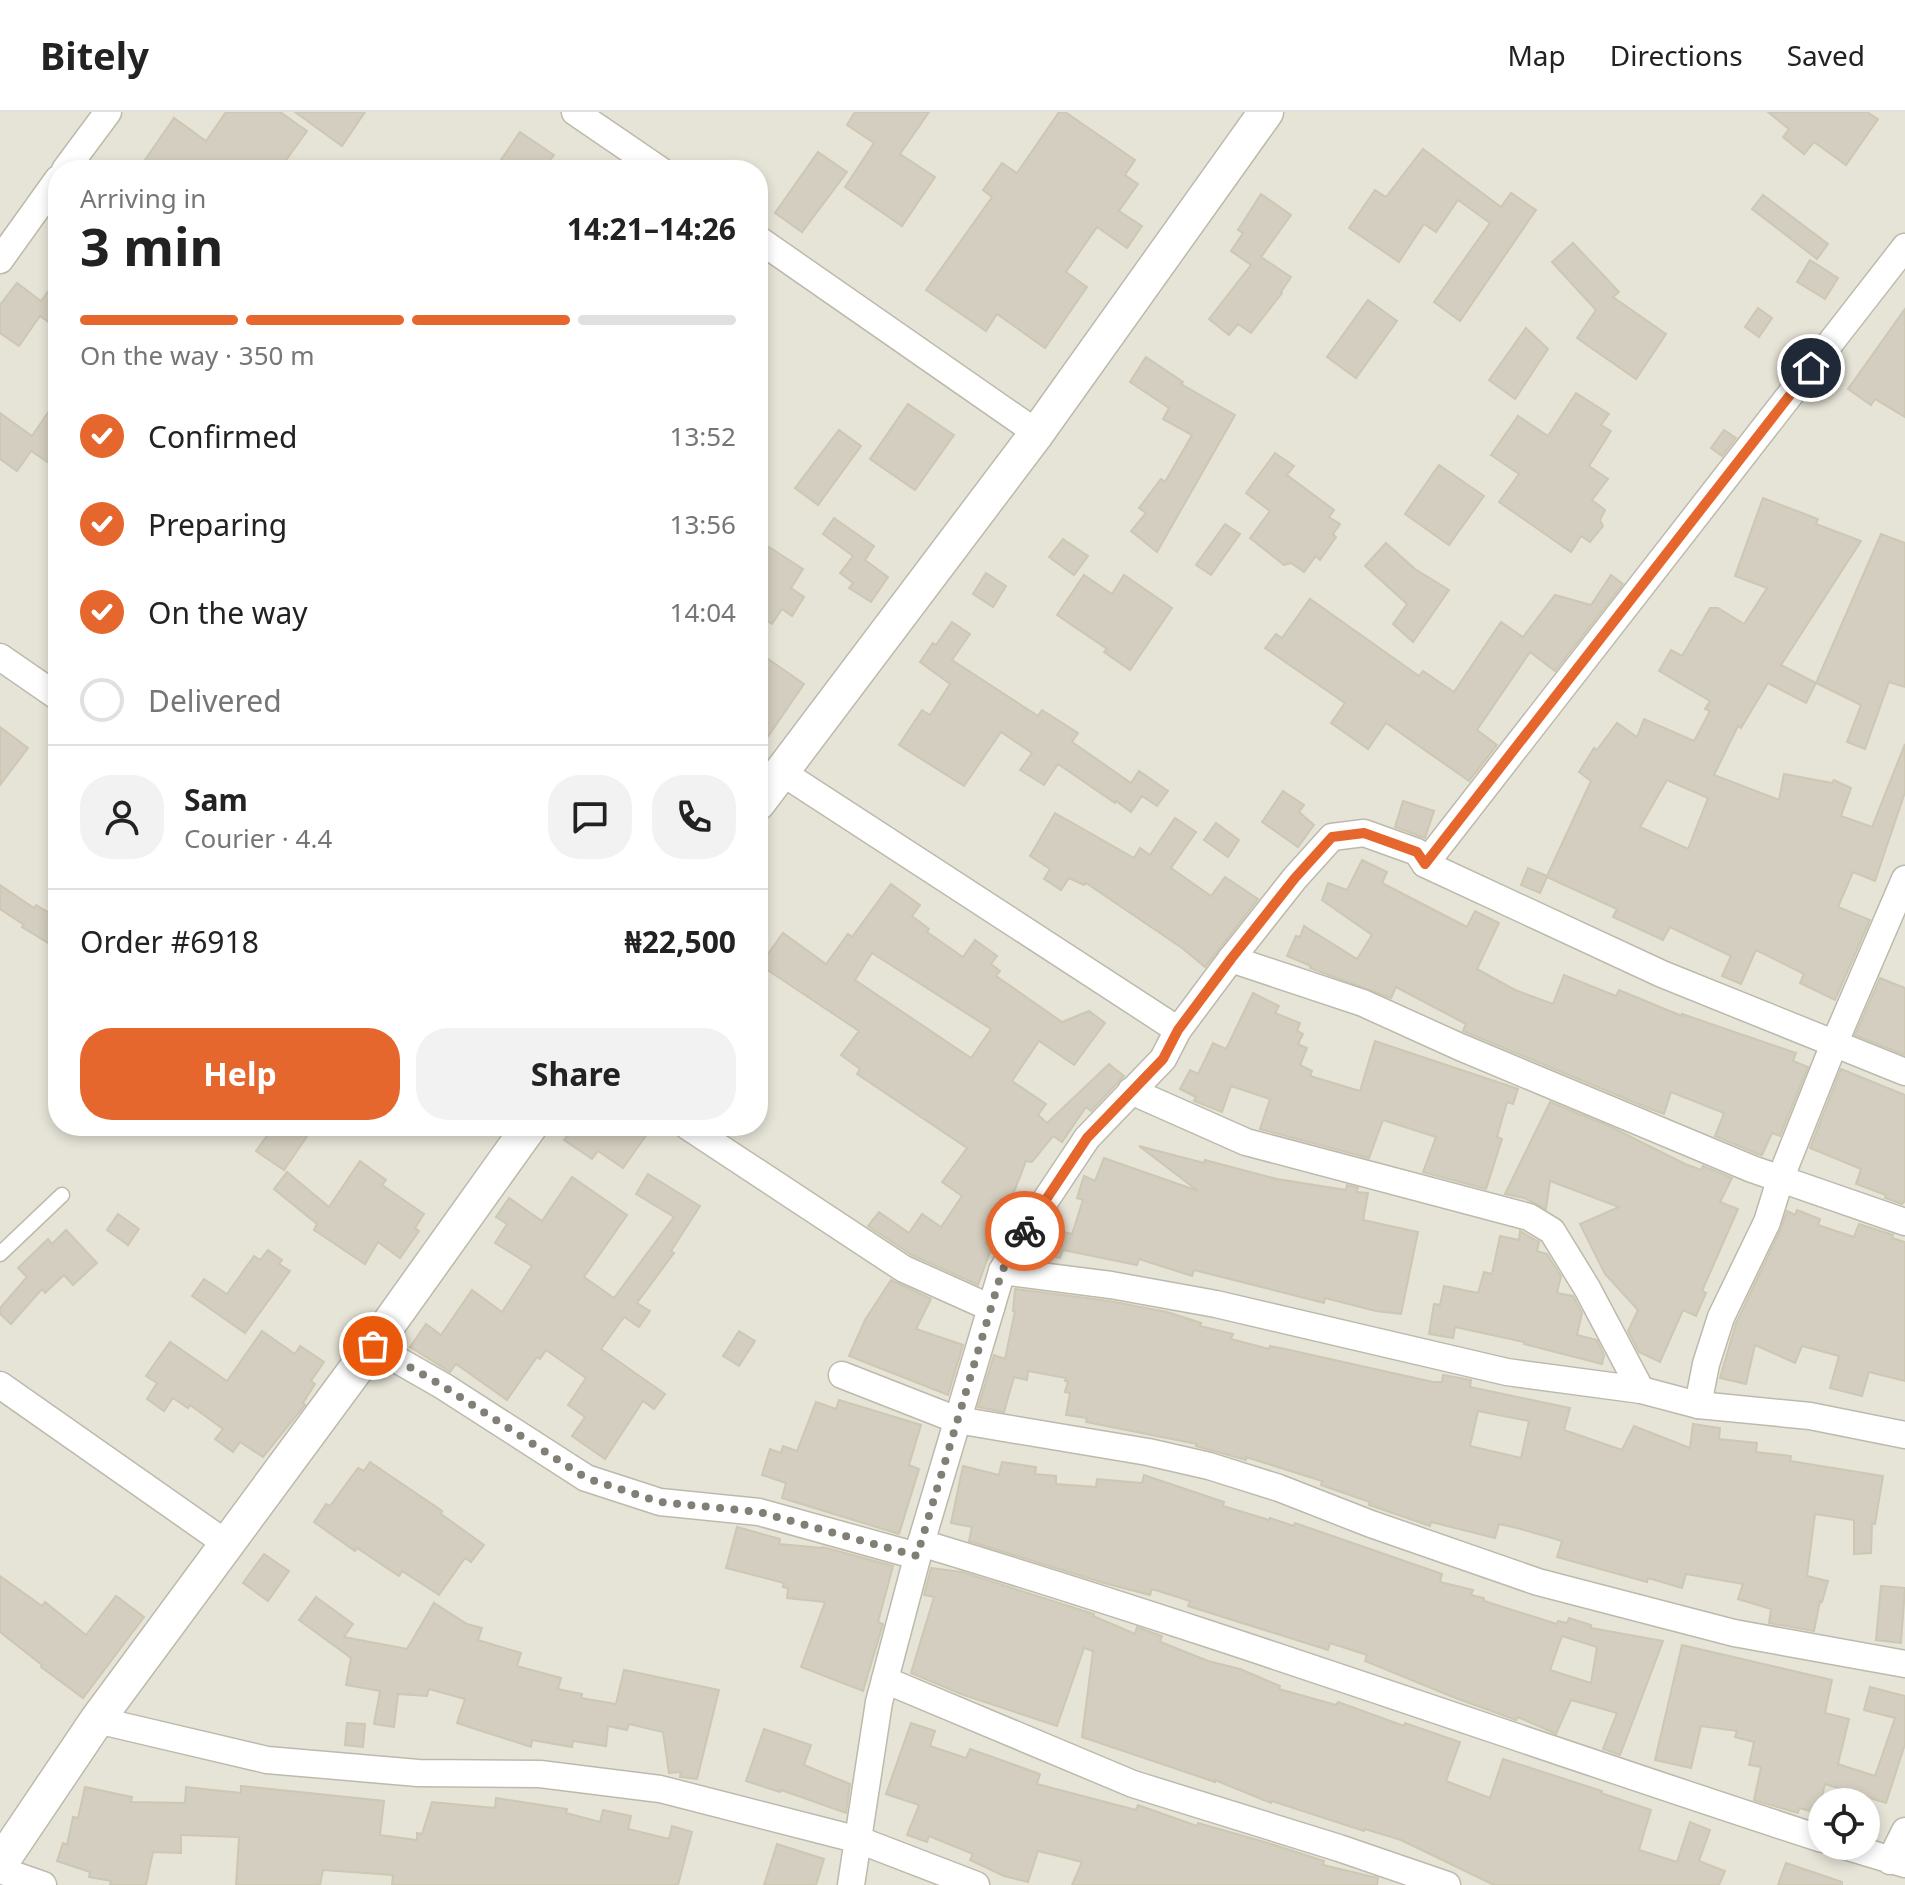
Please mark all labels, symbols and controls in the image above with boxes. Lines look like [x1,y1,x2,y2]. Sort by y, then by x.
text: Bitely [40,29,149,81]
text: Map [1507,36,1566,74]
text: Directions [1610,36,1743,74]
text: Saved [1787,36,1865,74]
text: Arriving in [80,180,206,216]
text: 14:21–14:26 [567,208,736,249]
text: 3 min [80,210,223,281]
pin [1777,334,1845,402]
text: On the way · 350 m [80,337,314,373]
icon: home [1789,346,1833,390]
icon: check [80,414,124,458]
text: Confirmed [148,416,298,457]
text: 13:52 [670,418,736,454]
icon: check [80,502,124,546]
text: Preparing [148,504,287,545]
text: 13:56 [670,506,736,542]
icon: check [80,590,124,634]
text: On the way [148,592,308,633]
text: 14:04 [670,594,736,630]
text: Delivered [148,680,282,721]
button: person [80,775,164,859]
button: chat [548,775,632,859]
button: phone [652,775,736,859]
text: Sam [184,779,248,820]
text: Courier · 4.4 [184,820,332,856]
text: Order #6918 [80,921,259,962]
text: ₦22,500 [624,921,736,962]
button: Help [80,1028,400,1120]
button: Share [416,1028,736,1120]
courier [985,1191,1065,1271]
icon: bike [1003,1209,1047,1253]
pin [339,1312,407,1380]
icon: bag [351,1324,395,1368]
map controls [1808,1788,1880,1860]
button: locate [1808,1788,1880,1860]

